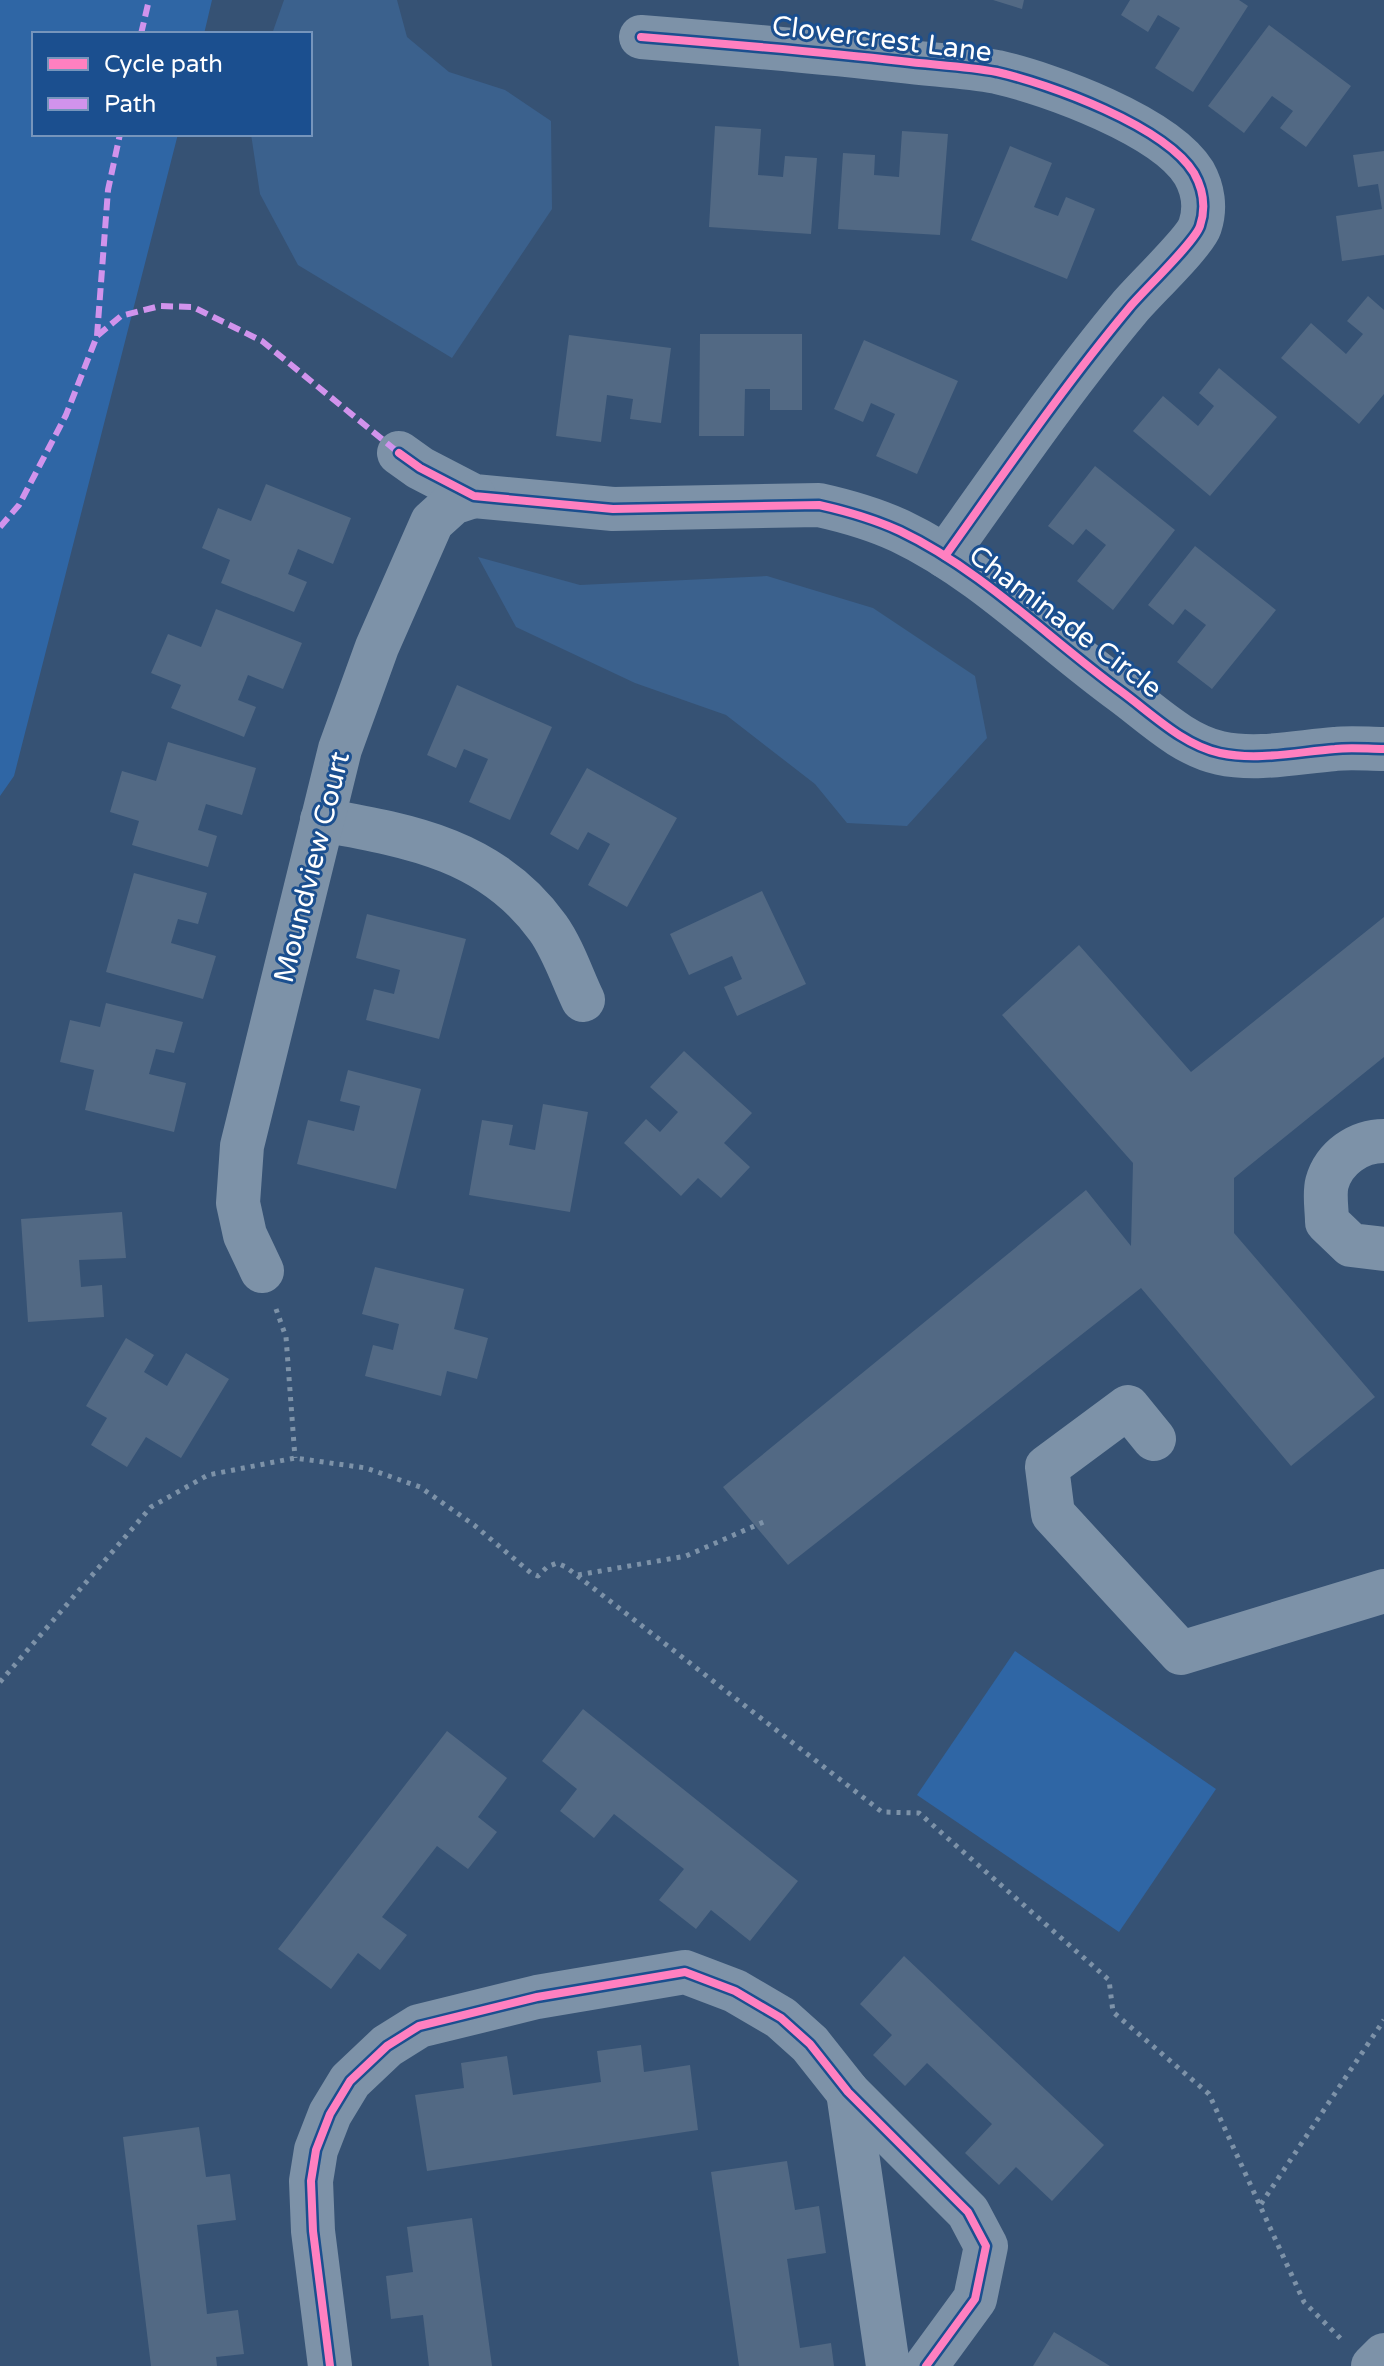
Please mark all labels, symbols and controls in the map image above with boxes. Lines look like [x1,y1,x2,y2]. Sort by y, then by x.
street label: Clovercrest Lane [770,9,994,69]
legend [32,32,312,136]
text: Cycle path [104,50,223,79]
text: Path [104,90,157,119]
street label: Chaminade Circle [962,538,1169,705]
street label: Moundview Court [267,748,357,986]

